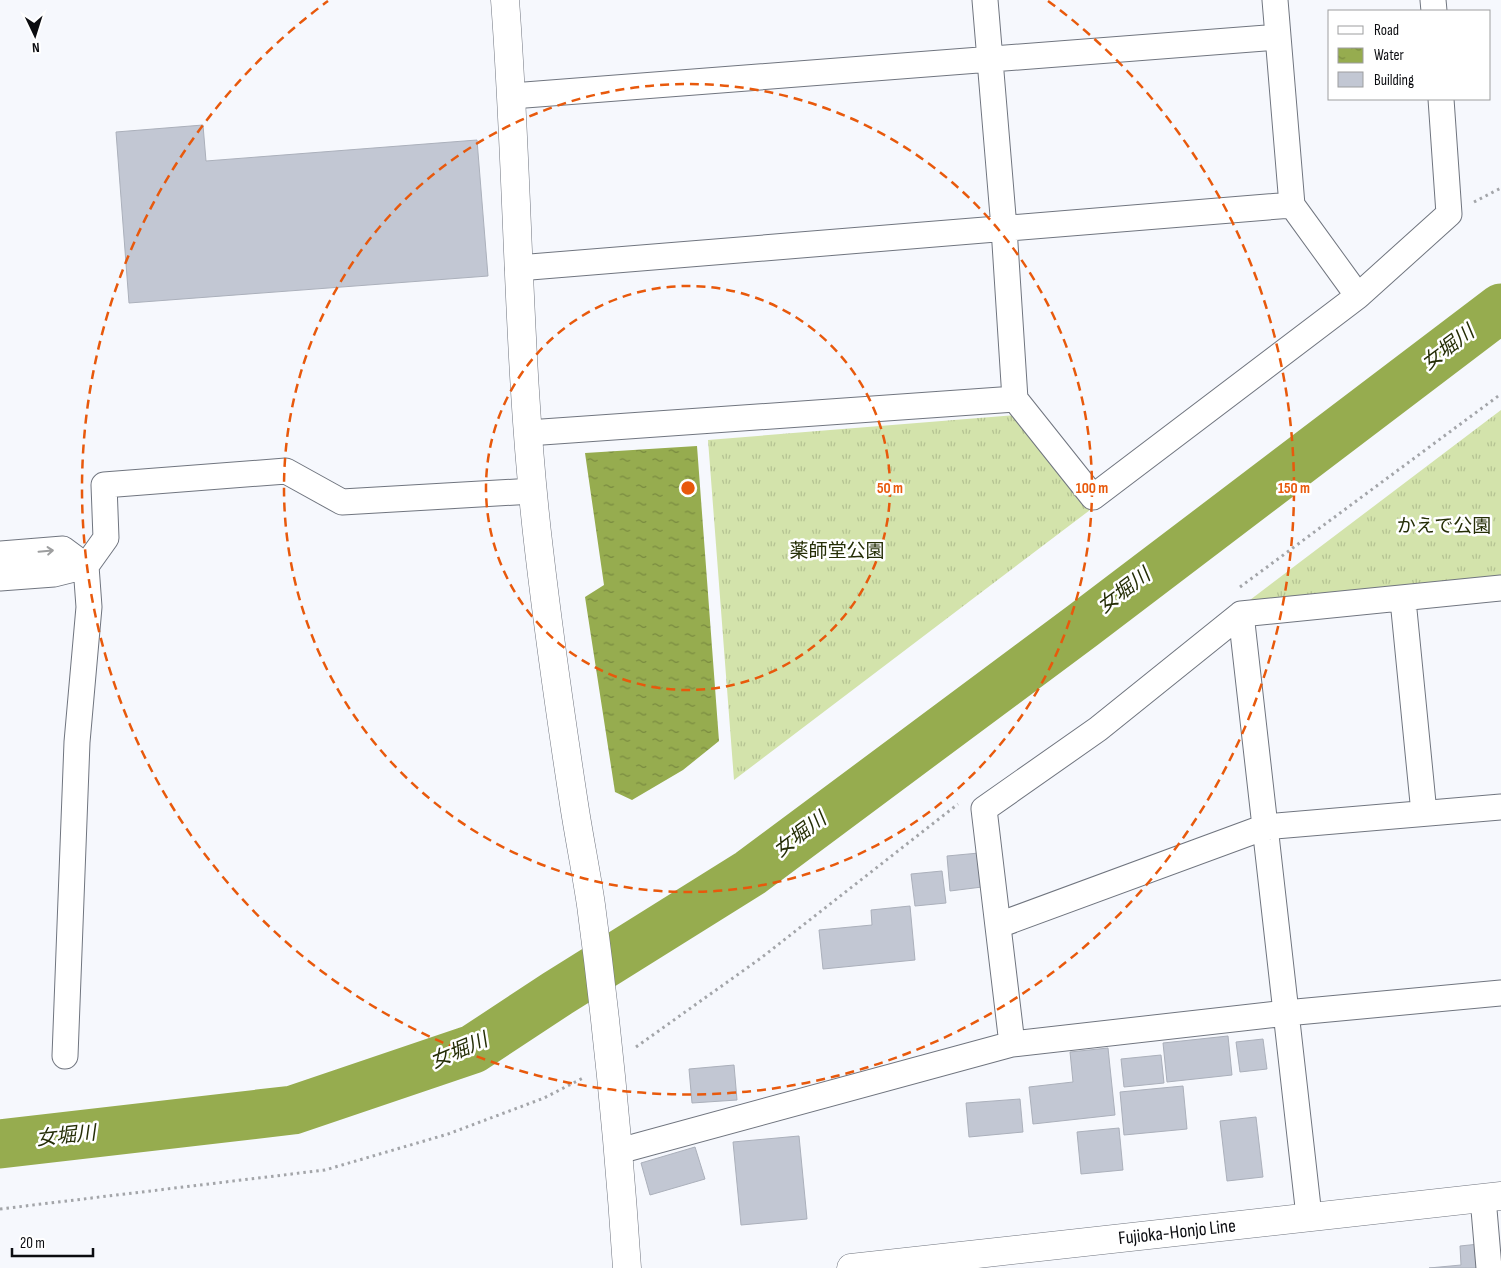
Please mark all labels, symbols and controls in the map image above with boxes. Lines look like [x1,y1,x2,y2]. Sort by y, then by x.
north arrow [10,10,60,60]
legend [1328,10,1491,100]
text: Road [1374,21,1399,40]
text: N [32,39,40,56]
text: Water [1374,46,1405,65]
text: Building [1374,71,1414,90]
water label: 女堀川 [1417,319,1481,376]
centre of rings [679,479,697,497]
text: 50 m [877,479,903,498]
text: 100 m [1076,479,1108,498]
text: 150 m [1278,479,1310,498]
park label: かえで公園 [1397,515,1491,538]
park label: 薬師堂公園 [789,540,885,563]
one-way arrow [37,546,53,555]
water label: 女堀川 [1093,562,1157,619]
water label: 女堀川 [769,806,833,863]
water label: 女堀川 [427,1027,493,1074]
water label: 女堀川 [35,1121,99,1151]
street label: Fujioka-Honjo Line [1117,1214,1237,1250]
scale bar [12,1226,94,1258]
text: 20 m [20,1234,45,1253]

